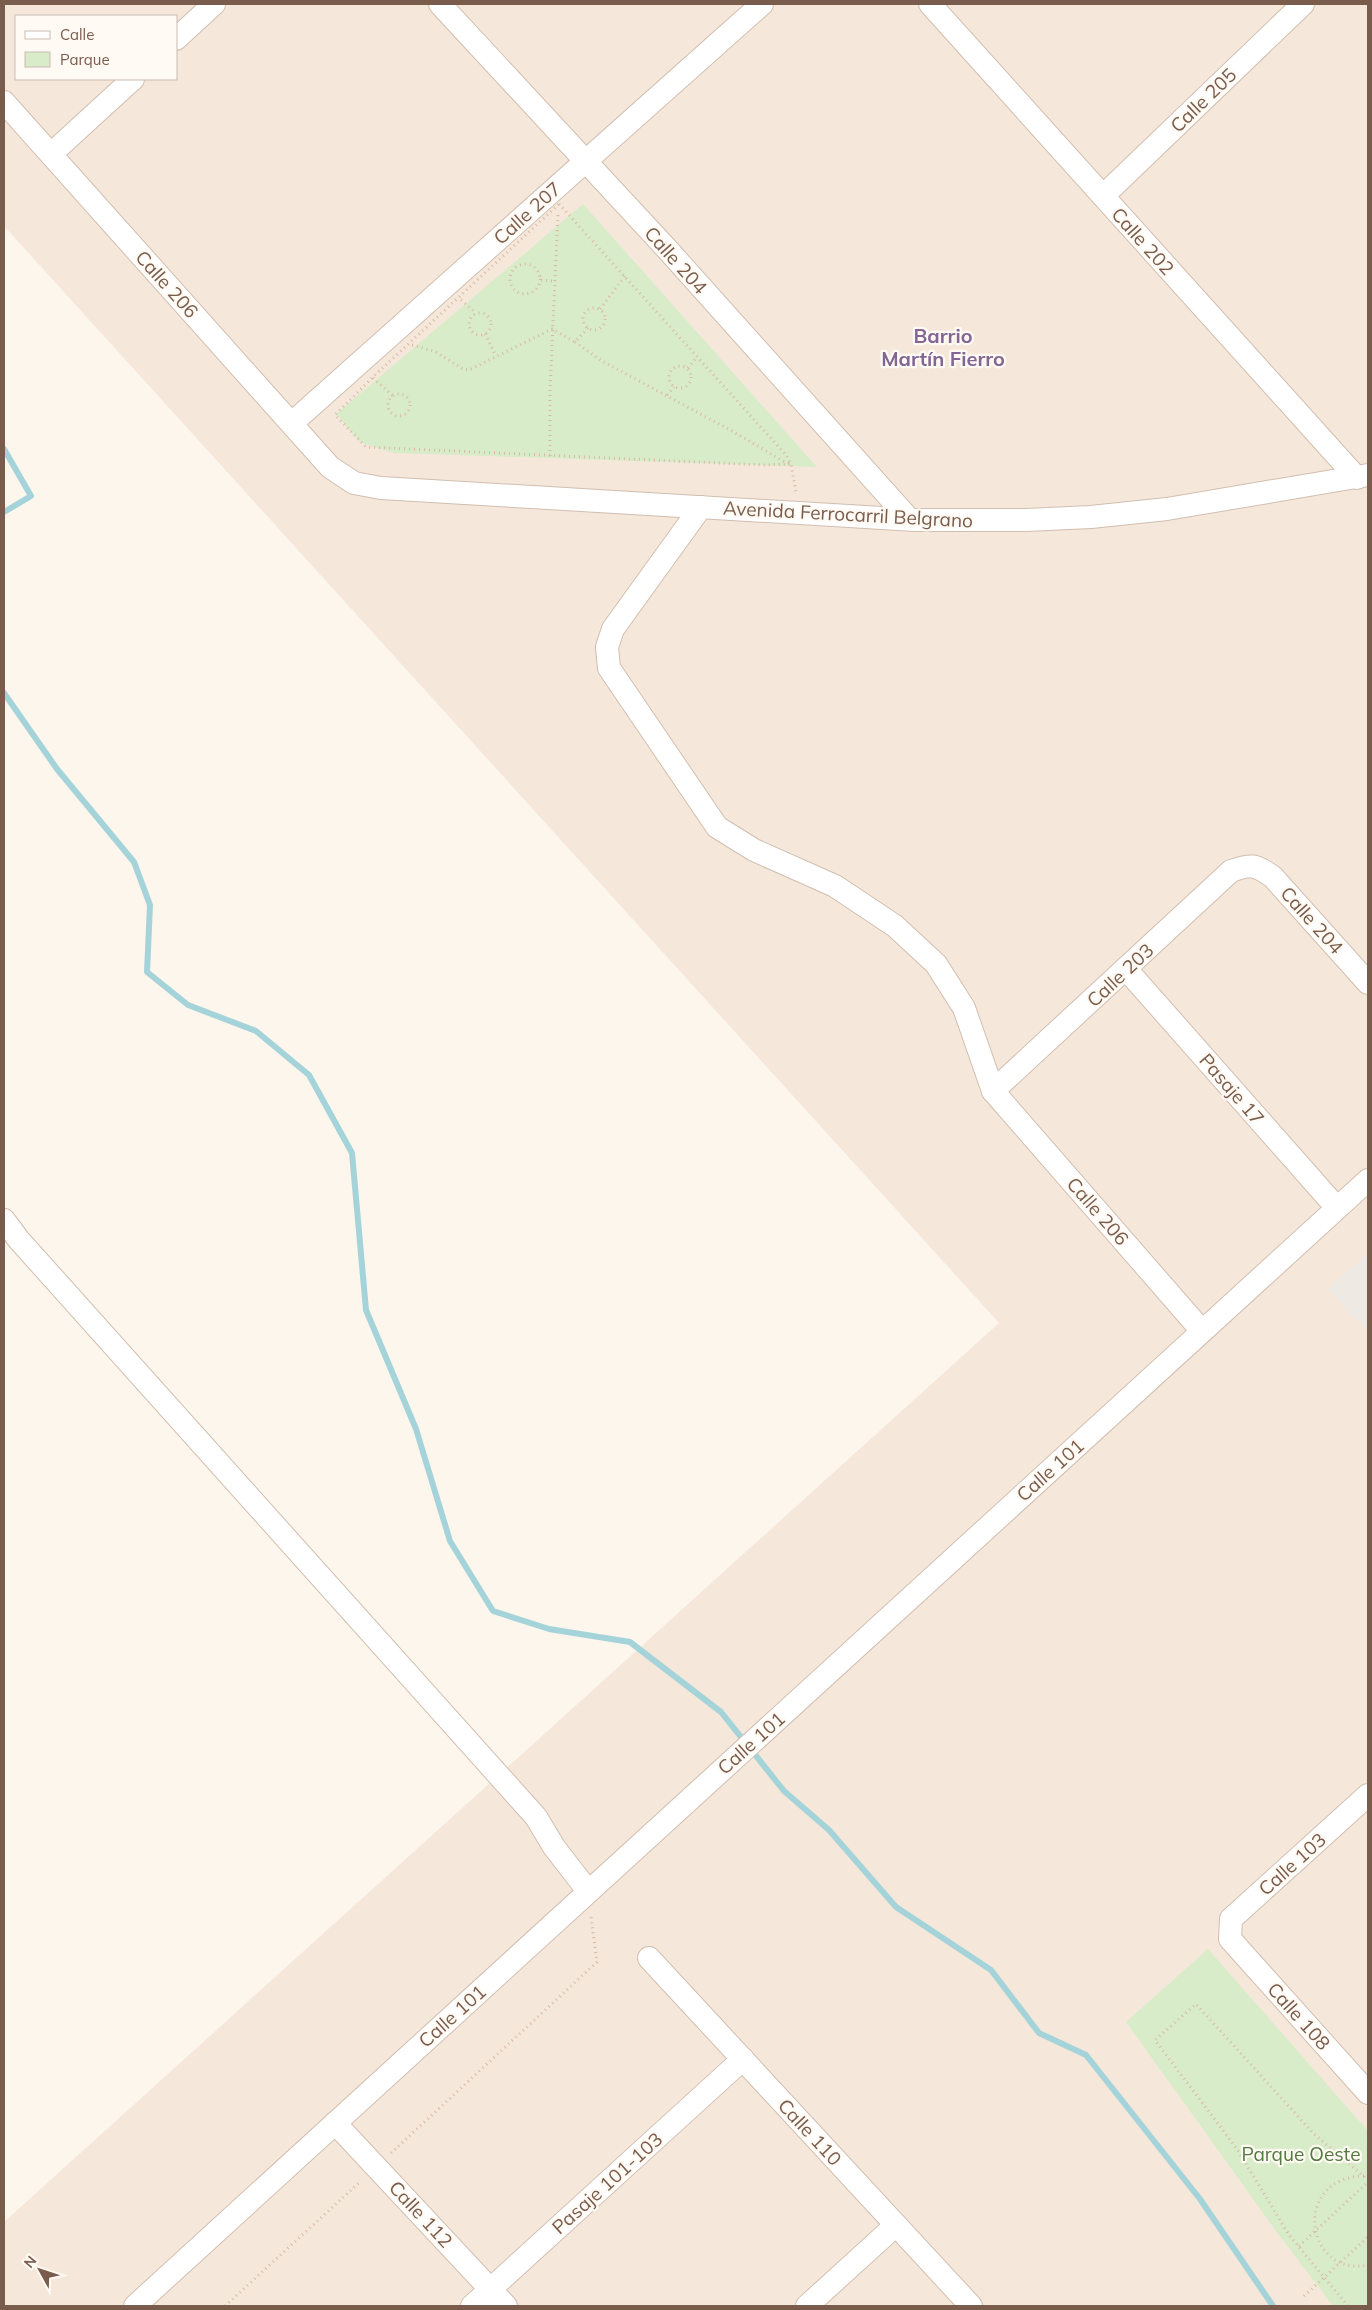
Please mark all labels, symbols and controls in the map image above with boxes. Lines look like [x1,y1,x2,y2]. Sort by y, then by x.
legend [15,15,178,80]
text: Calle [60,25,94,44]
text: Parque [60,50,110,69]
street label: Calle 205 [1165,63,1241,137]
street label: Calle 207 [488,176,566,250]
street label: Calle 202 [1106,202,1180,280]
street label: Calle 204 [639,221,713,299]
street label: Calle 206 [130,245,204,323]
district label: Barrio Martín Fierro [881,323,1005,371]
street label: Avenida Ferrocarril Belgrano [722,495,974,533]
street label: Calle 204 [1275,881,1349,959]
street label: Calle 203 [1082,938,1158,1012]
street label: Pasaje 17 [1194,1048,1270,1130]
street label: Calle 206 [1062,1172,1134,1250]
street label: Calle 101 [1011,1433,1089,1507]
street label: Calle 101 [712,1706,790,1780]
street label: Calle 103 [1253,1827,1331,1901]
street label: Calle 108 [1262,1977,1336,2055]
street label: Calle 101 [413,1979,491,2053]
street label: Calle 110 [773,2094,847,2170]
street label: Pasaje 101-103 [547,2127,667,2239]
park label: Parque Oeste [1242,2142,1360,2166]
street label: Calle 112 [384,2176,458,2252]
north arrow [15,2245,65,2295]
text: N [20,2252,40,2271]

